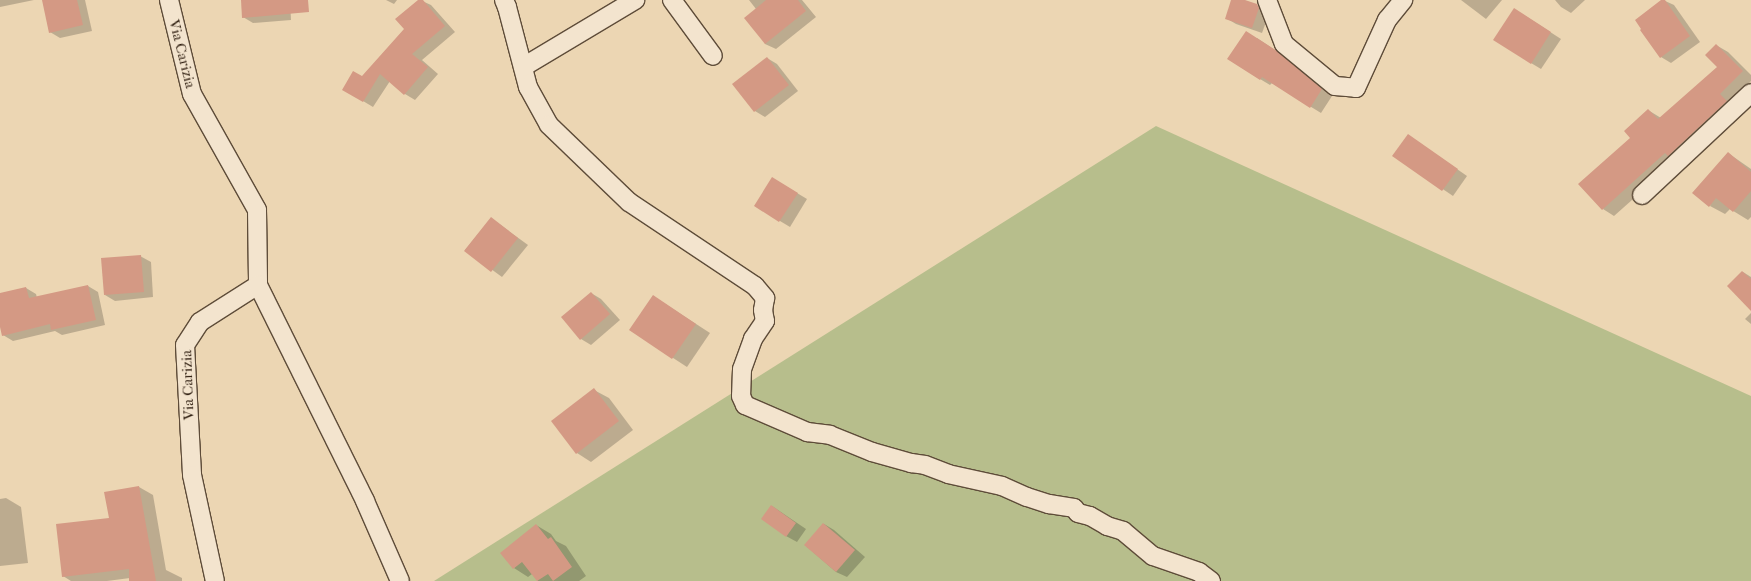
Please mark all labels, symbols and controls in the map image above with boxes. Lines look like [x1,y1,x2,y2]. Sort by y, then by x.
street label: Via Carizia [165,18,199,90]
street label: Via Carizia [178,350,198,420]

